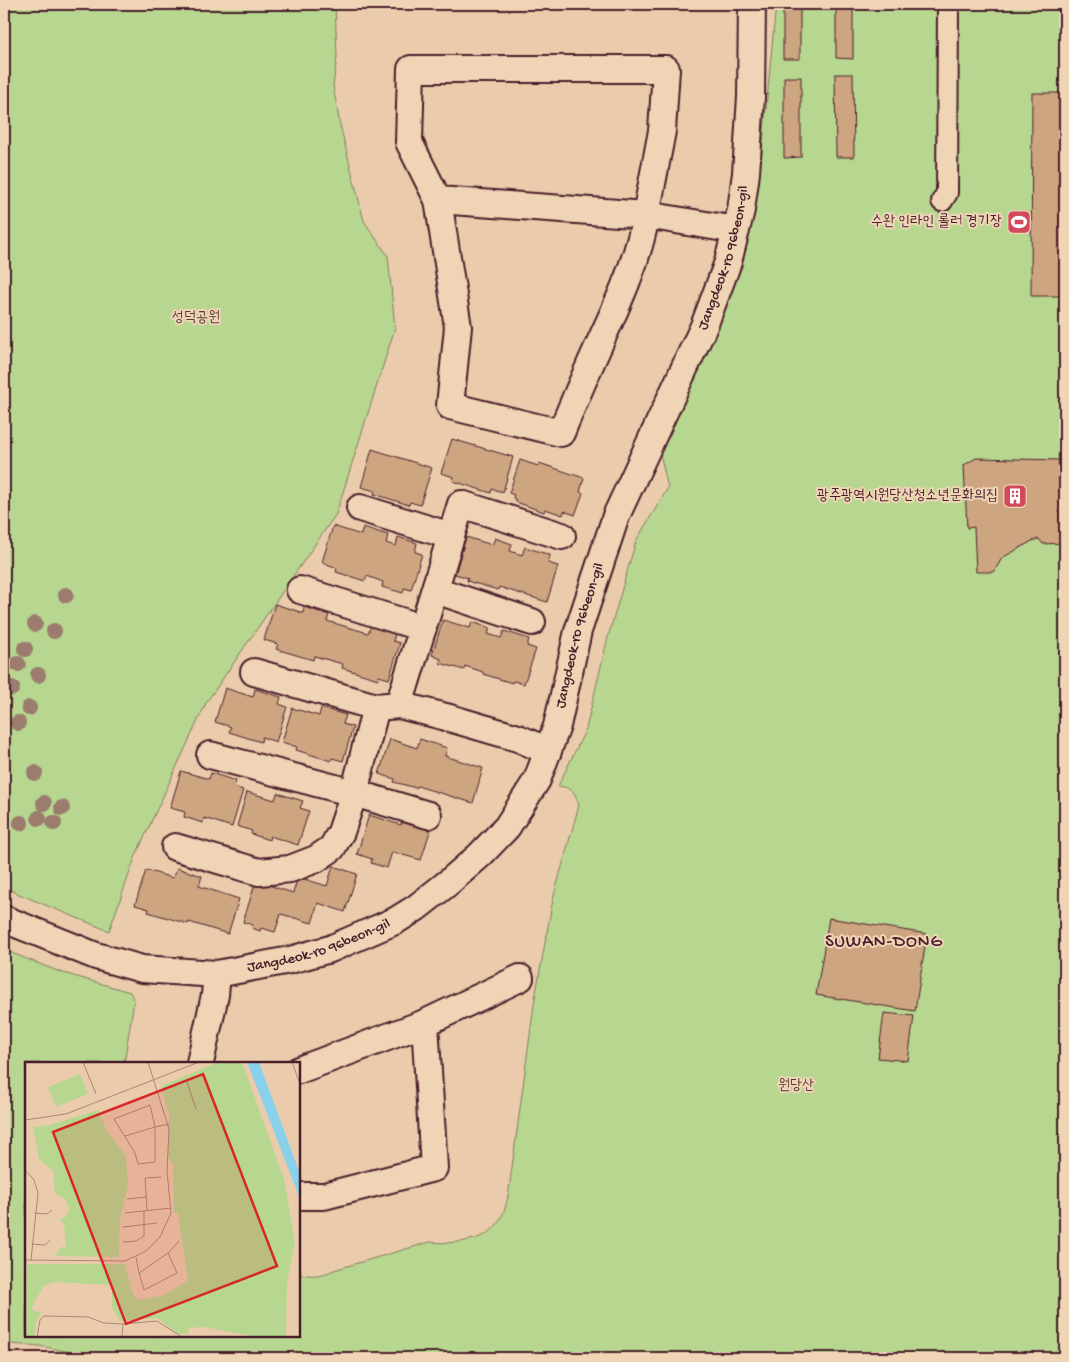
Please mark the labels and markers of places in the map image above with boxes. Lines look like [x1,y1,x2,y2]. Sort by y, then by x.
sports icon: 수완 인라인 롤러 경기장 [1006,209,1032,235]
place label: 수완 인라인 롤러 경기장 [871,213,1002,231]
building icon: 광주광역시원당산청소년문화의집 [1002,483,1028,509]
place label: 광주광역시원당산청소년문화의집 [817,487,998,505]

